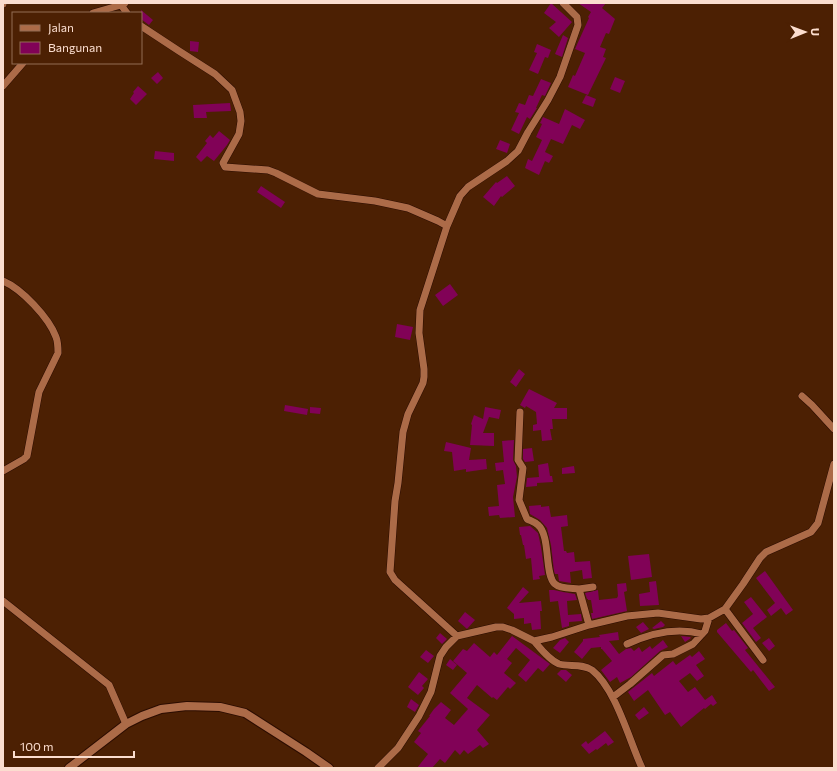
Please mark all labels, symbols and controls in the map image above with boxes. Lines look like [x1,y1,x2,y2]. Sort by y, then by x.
legend [12,12,142,64]
north arrow [785,12,825,52]
text: Jalan [48,20,74,35]
text: U [809,28,822,36]
text: Bangunan [48,40,102,54]
scale bar [14,733,134,759]
text: 100 m [20,739,54,753]

